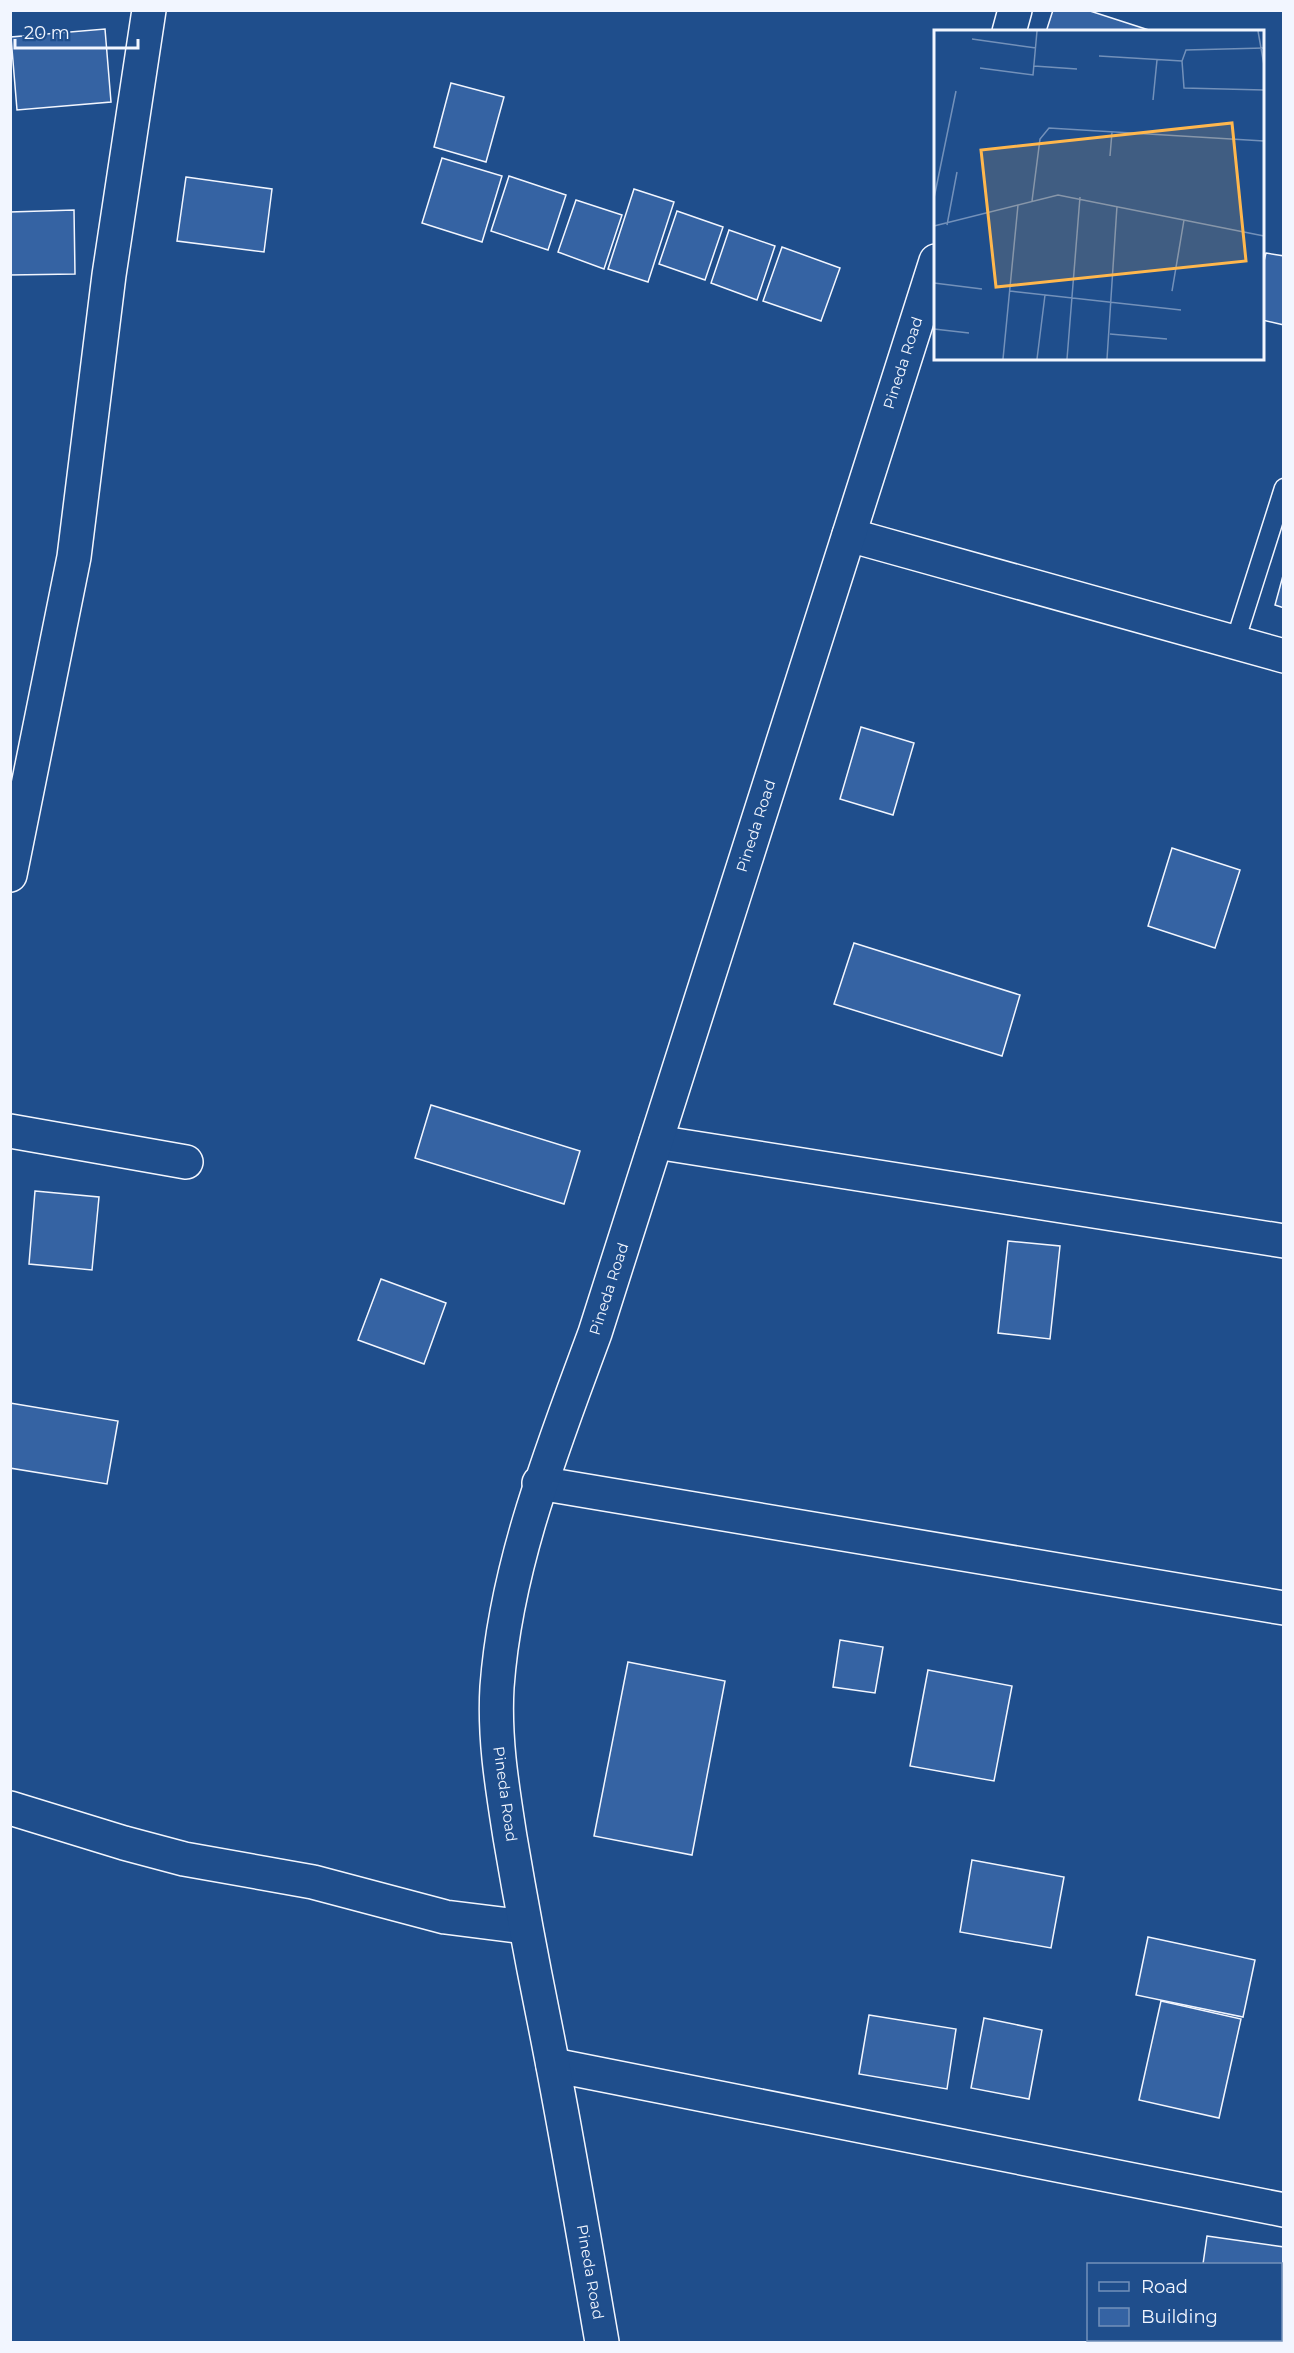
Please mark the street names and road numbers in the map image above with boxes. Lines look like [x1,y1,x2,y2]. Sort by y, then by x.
street label: Pineda Road [879,314,926,412]
street label: Pineda Road [732,777,779,875]
street label: Pineda Road [585,1240,632,1338]
street label: Pineda Road [489,1745,522,1843]
street label: Pineda Road [573,2223,608,2321]

